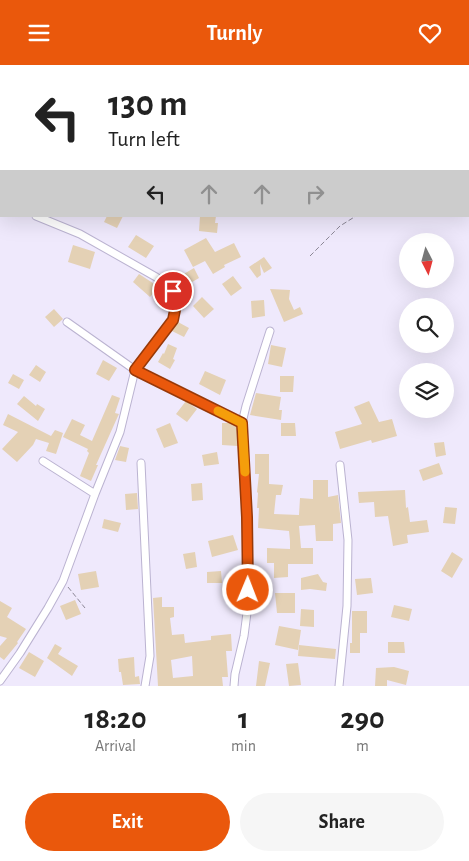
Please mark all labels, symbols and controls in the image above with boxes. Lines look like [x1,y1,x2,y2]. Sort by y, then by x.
icon: menu [25,19,53,47]
icon: heart [416,19,444,47]
text: Turnly [207,22,262,44]
icon: left [25,85,90,150]
text: 130 m [108,87,187,122]
text: Turn left [108,128,180,150]
icon: left [142,180,170,208]
icon: ahead [195,180,223,208]
icon: ahead [248,180,276,208]
icon: right [301,180,329,208]
north arrow [399,233,454,287]
map controls [399,233,454,418]
pin [152,270,194,312]
icon: arrive [159,277,187,305]
button: search [399,298,454,353]
button: layers [399,363,454,418]
position arrow [221,563,273,615]
text: 18:20 [84,704,147,734]
text: 1 [238,704,249,734]
text: 290 [340,704,385,734]
text: Arrival [95,738,136,754]
text: min [231,738,256,754]
text: m [356,738,369,754]
button: Exit [25,793,230,851]
button: Share [240,793,444,851]

